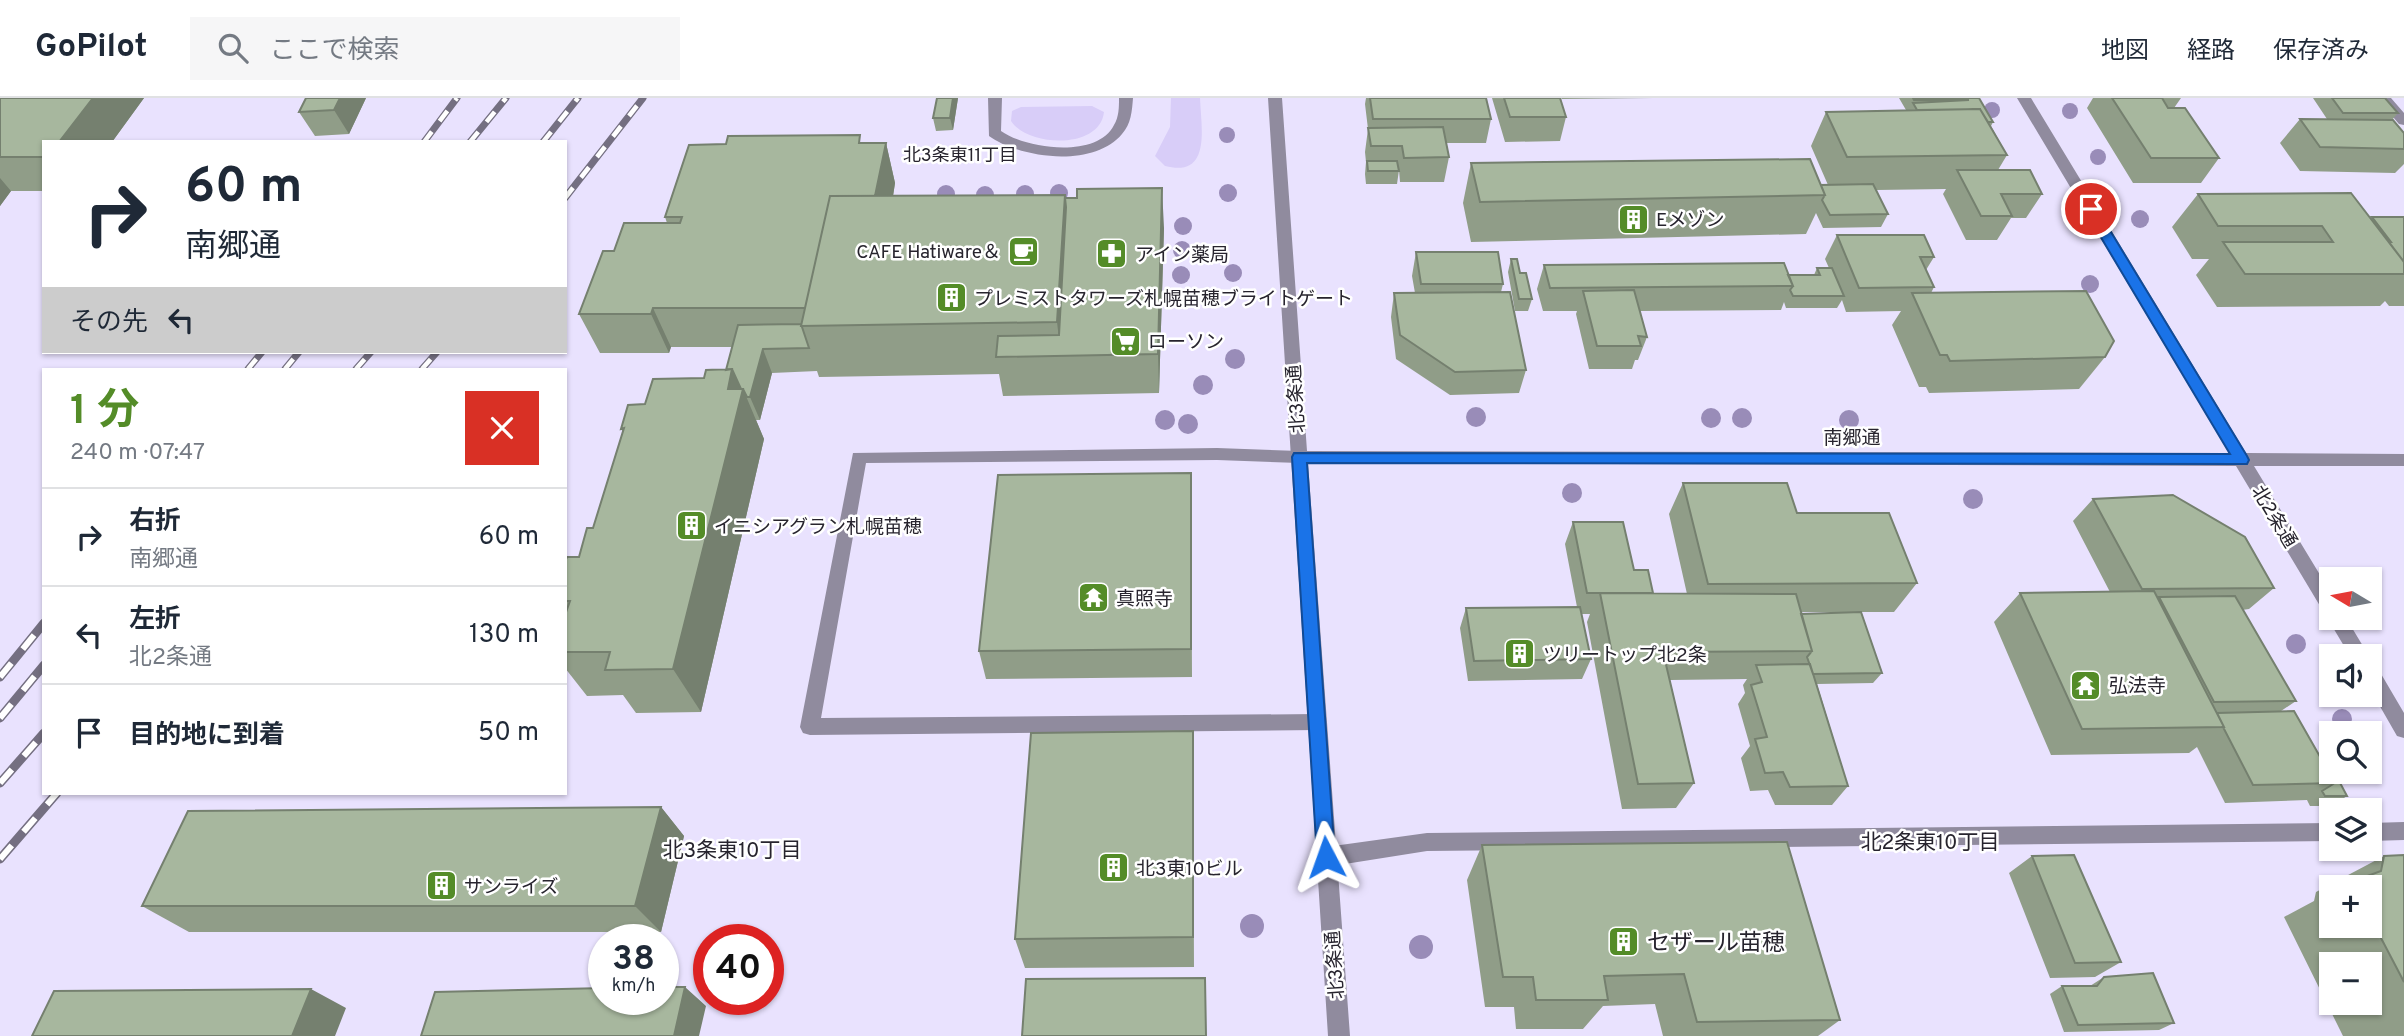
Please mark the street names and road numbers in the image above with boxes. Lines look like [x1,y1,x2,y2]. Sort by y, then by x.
street label: 北3条通 [1283,364,1311,434]
street label: 南郷通 [1823,427,1881,451]
street label: 北2条通 [2245,481,2301,553]
street label: 北3条通 [1322,930,1350,1000]

